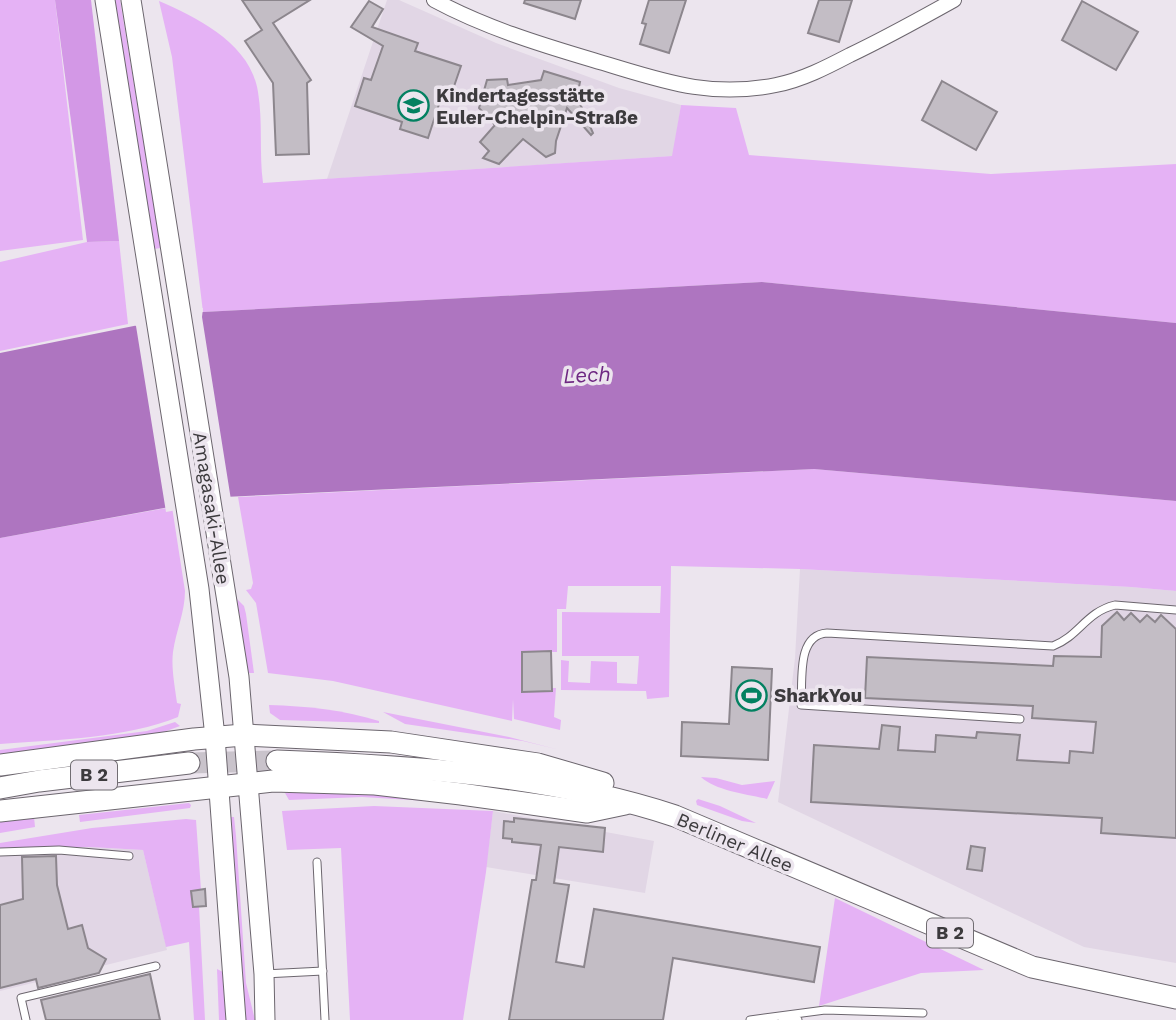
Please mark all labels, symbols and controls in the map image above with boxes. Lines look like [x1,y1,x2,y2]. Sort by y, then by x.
place label: Kindertagesstätte Euler-Chelpin-Straße [436,84,638,129]
school or university icon: Kindertagesstätte Euler-Chelpin-Straße [396,89,430,123]
water label: Lech [563,361,611,388]
street label: Amagasaki-Allee [188,430,235,586]
sports icon: SharkYou [734,678,768,712]
place label: SharkYou [774,684,862,707]
road number: B 2 [71,760,117,790]
street label: Berliner Allee [673,808,796,877]
road number: B 2 [927,918,973,948]

